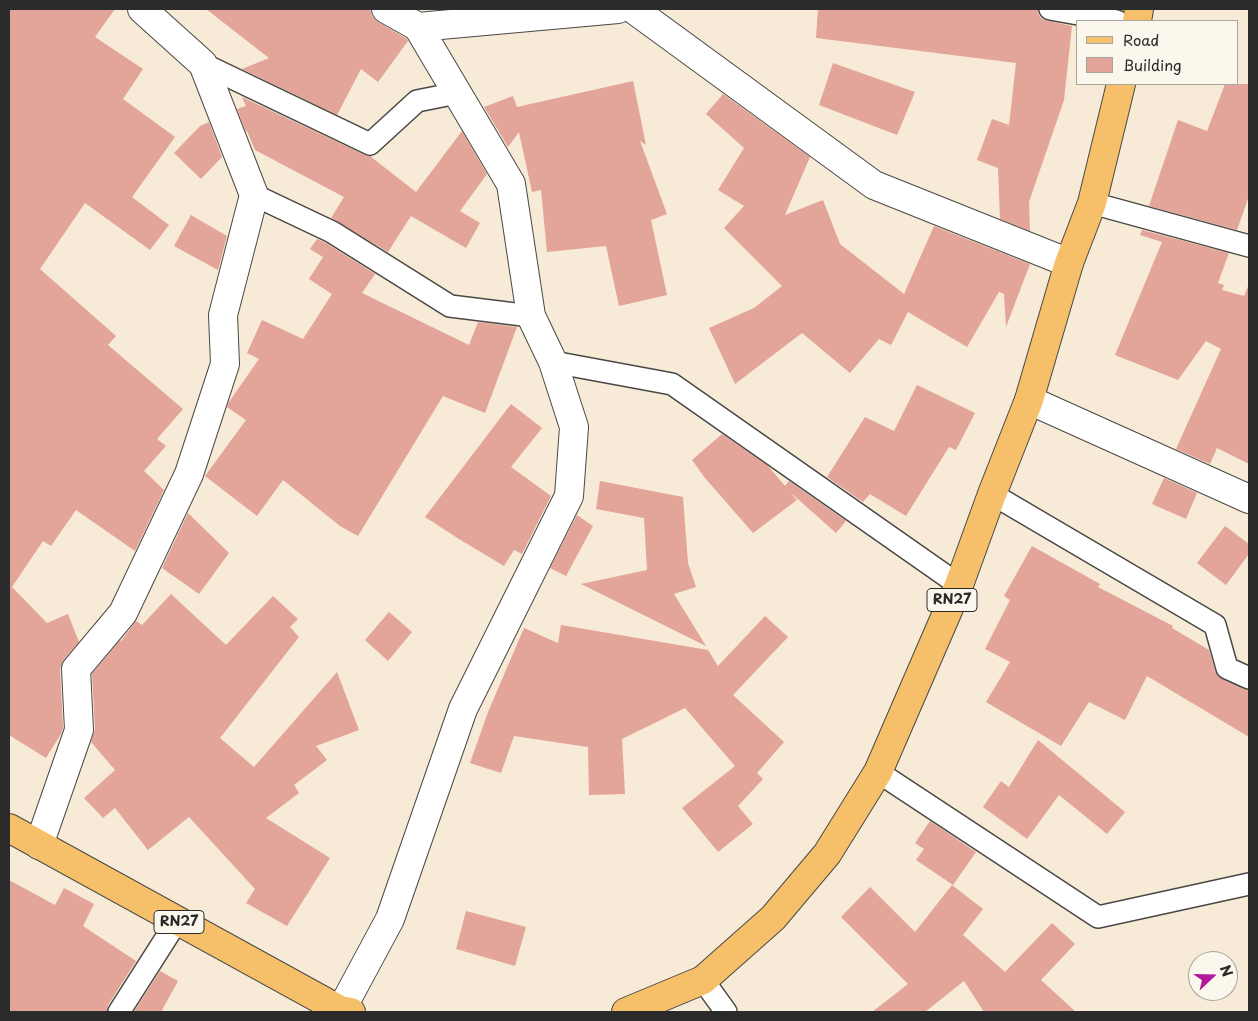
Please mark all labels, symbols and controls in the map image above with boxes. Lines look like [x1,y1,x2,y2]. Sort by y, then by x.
legend [1076,20,1238,85]
text: Road [1123,28,1159,51]
text: Building [1123,53,1182,76]
road number: RN27 [927,588,977,612]
road number: RN27 [154,910,204,934]
north arrow [1188,951,1238,1001]
text: N [1215,962,1238,980]

